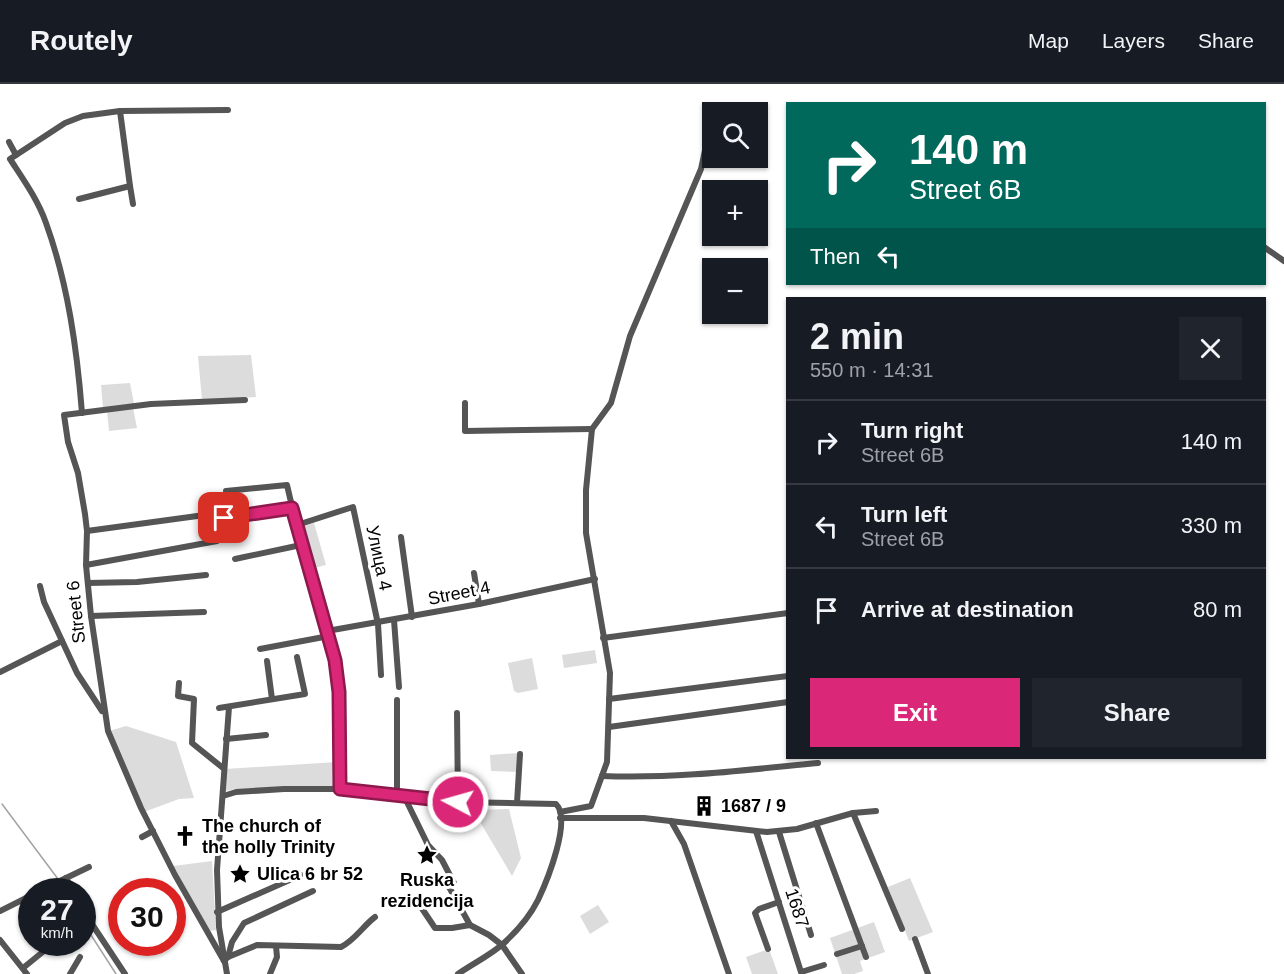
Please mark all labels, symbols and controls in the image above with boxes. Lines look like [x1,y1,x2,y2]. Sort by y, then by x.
text: Routely [30,25,133,56]
text: Map [1028,29,1069,52]
text: Layers [1102,29,1165,52]
text: Share [1198,29,1254,52]
map controls [702,102,768,324]
button: search [702,102,768,168]
icon: right [810,126,888,204]
text: 140 m [909,126,1028,173]
text: Street 6B [909,175,1022,205]
button: + [702,180,768,246]
icon: left [872,240,905,273]
text: Then [810,244,860,269]
button: − [702,258,768,324]
text: 2 min [810,316,904,357]
button: close [1179,317,1242,380]
text: 550 m · 14:31 [810,359,933,381]
text: Turn right [861,418,963,443]
icon: right [810,426,843,459]
text: 140 m [1181,429,1242,454]
text: Street 6B [861,444,944,466]
pin [198,492,249,543]
icon: arrive [207,501,240,534]
text: Turn left [861,502,947,527]
icon: left [810,510,843,543]
text: 330 m [1181,513,1242,538]
street label: Улица 4 [362,524,396,592]
text: Street 6B [861,528,944,550]
street label: Street 4 [426,577,492,609]
street label: Street 6 [63,580,89,644]
icon: arrive [810,594,843,627]
text: Arrive at destination [861,597,1074,622]
text: 80 m [1193,597,1242,622]
button: Exit [810,678,1020,747]
button: Share [1032,678,1242,747]
position arrow [426,770,490,834]
building icon: 1687 / 9 [692,794,716,818]
place label: 1687 / 9 [721,796,786,816]
place label: Тhe church of the holly Trinity [202,816,335,857]
church icon: Тhe church of the holly Trinity [173,824,197,848]
place icon: Ruska rezidencija [415,843,439,867]
place icon: Ulica 6 br 52 [228,862,252,886]
place label: Ulica 6 br 52 [257,864,363,884]
place label: Ruska rezidencija [380,870,475,911]
speed limit sign: 30 [108,878,186,956]
street label: 1687 [781,886,813,930]
text: 27 [40,893,74,926]
text: km/h [41,924,73,941]

